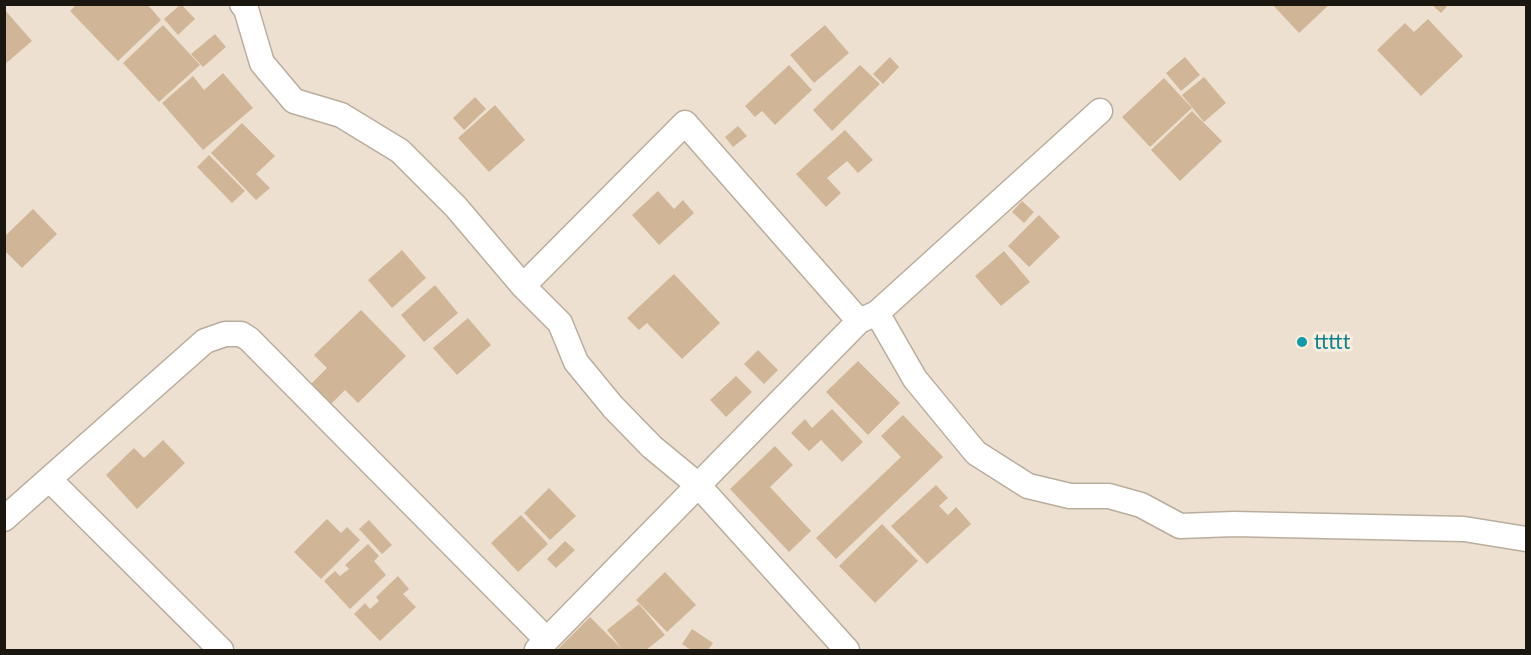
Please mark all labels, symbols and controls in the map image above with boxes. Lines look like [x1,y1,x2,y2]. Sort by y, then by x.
place label: ttttt [1314,329,1350,355]
marker: ttttt [1295,335,1309,349]

